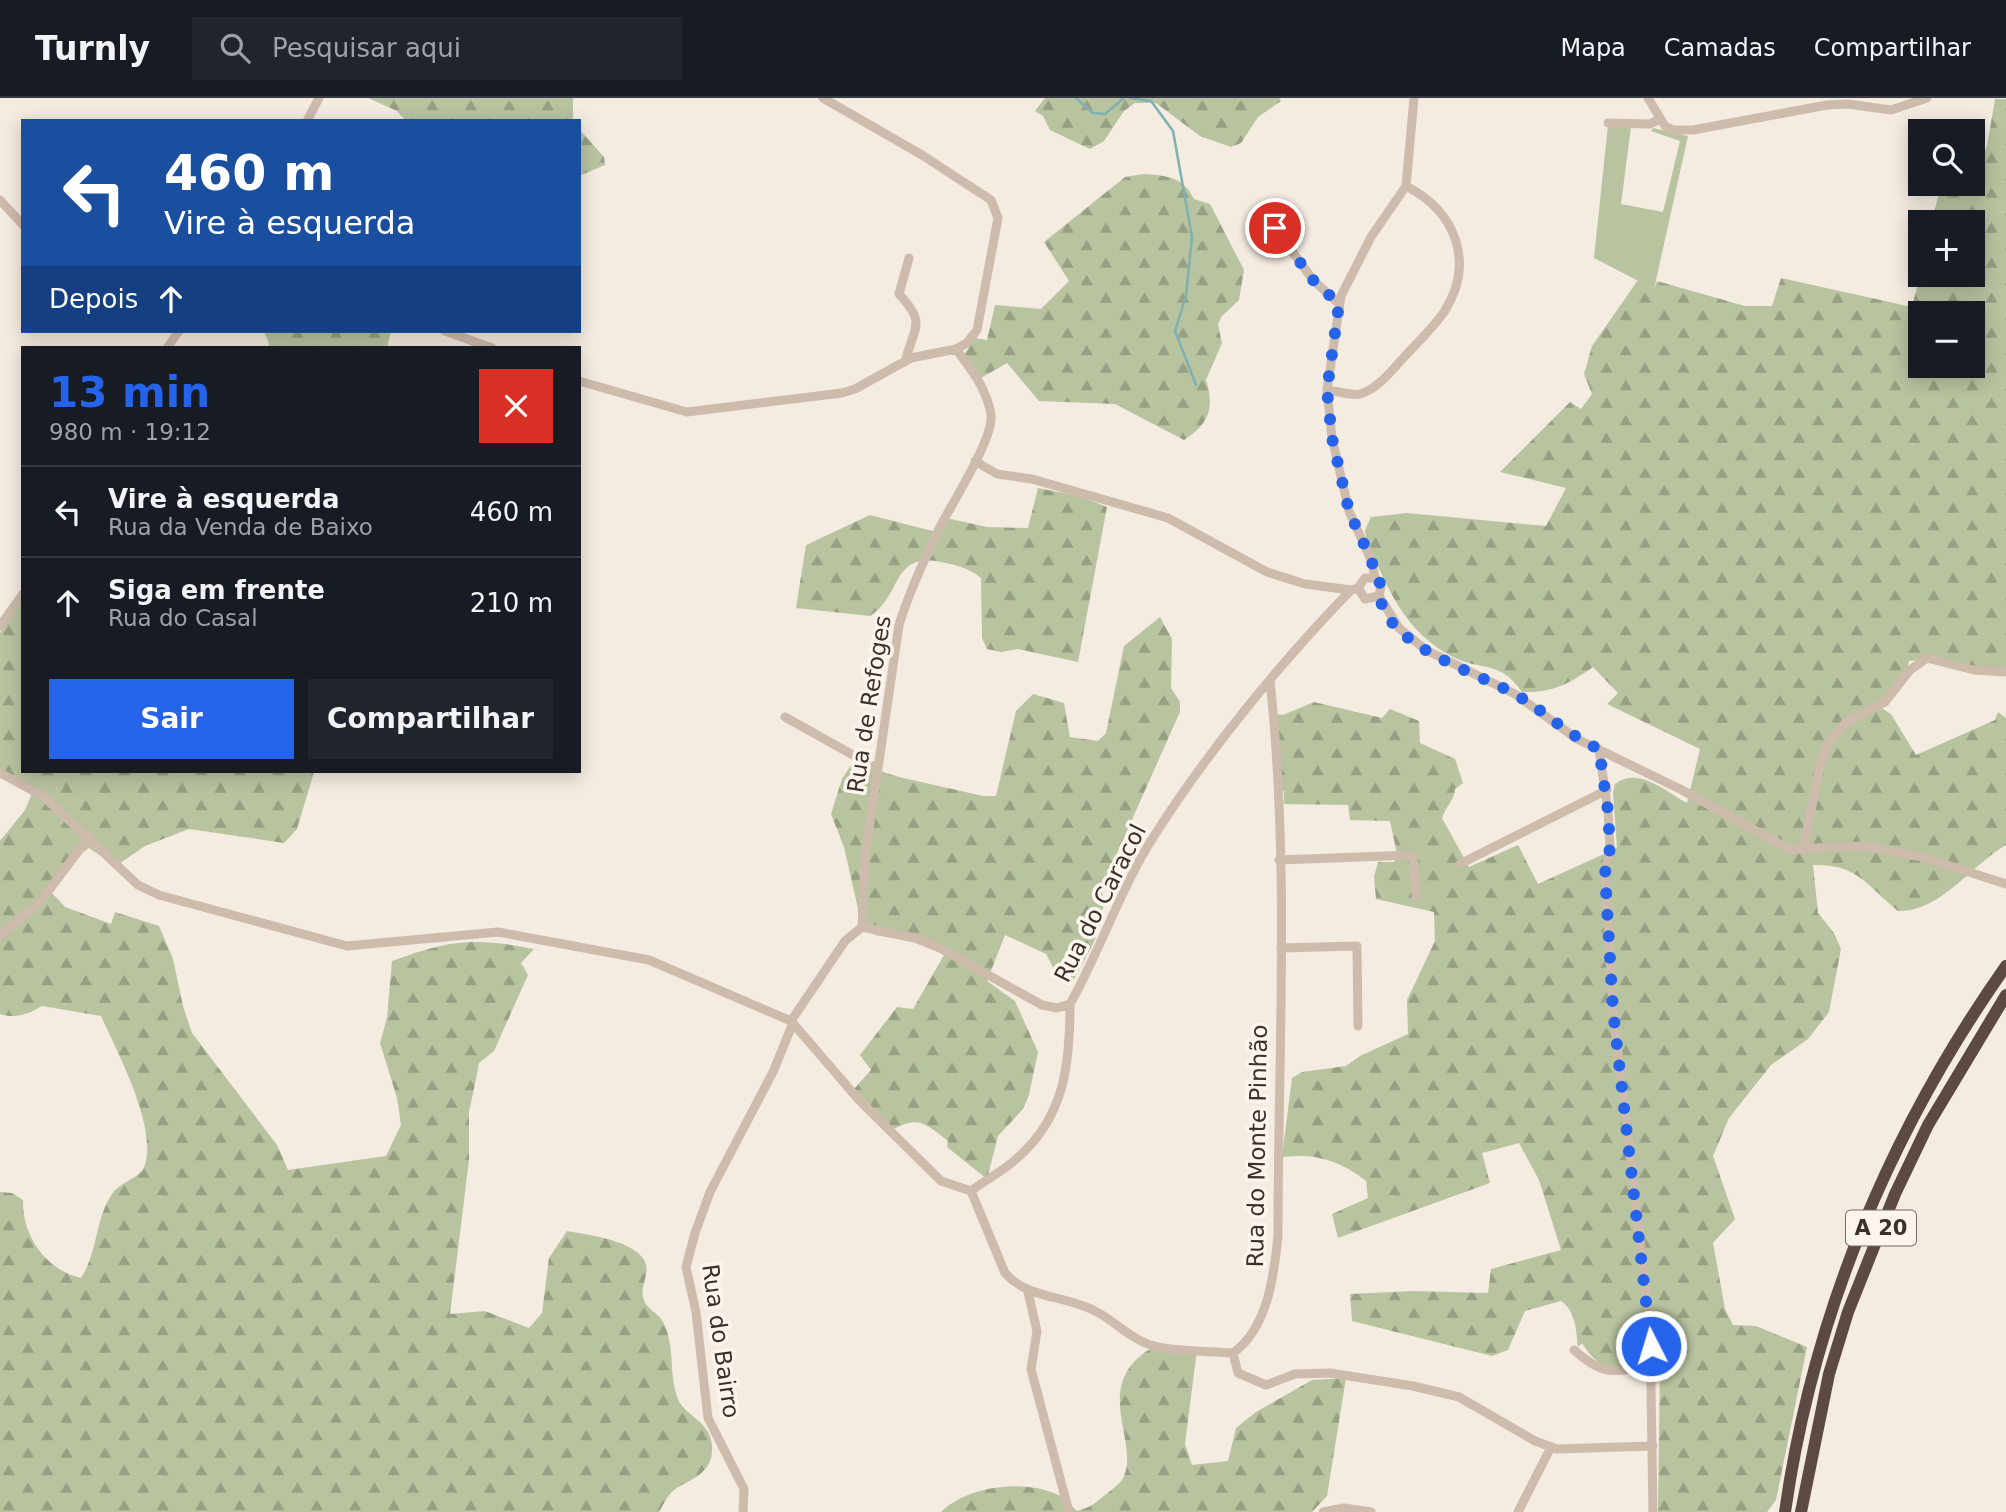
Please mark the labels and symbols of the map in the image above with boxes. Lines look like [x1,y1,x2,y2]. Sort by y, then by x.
pin [1245,198,1305,258]
street label: Rua de Refoges [842,614,896,794]
street label: Rua do Caracol [1049,820,1151,986]
street label: Rua do Monte Pinhão [1242,1024,1272,1268]
road number: A 20 [1846,1210,1916,1246]
street label: Rua do Bairro [697,1262,745,1420]
position arrow [1614,1309,1688,1383]

